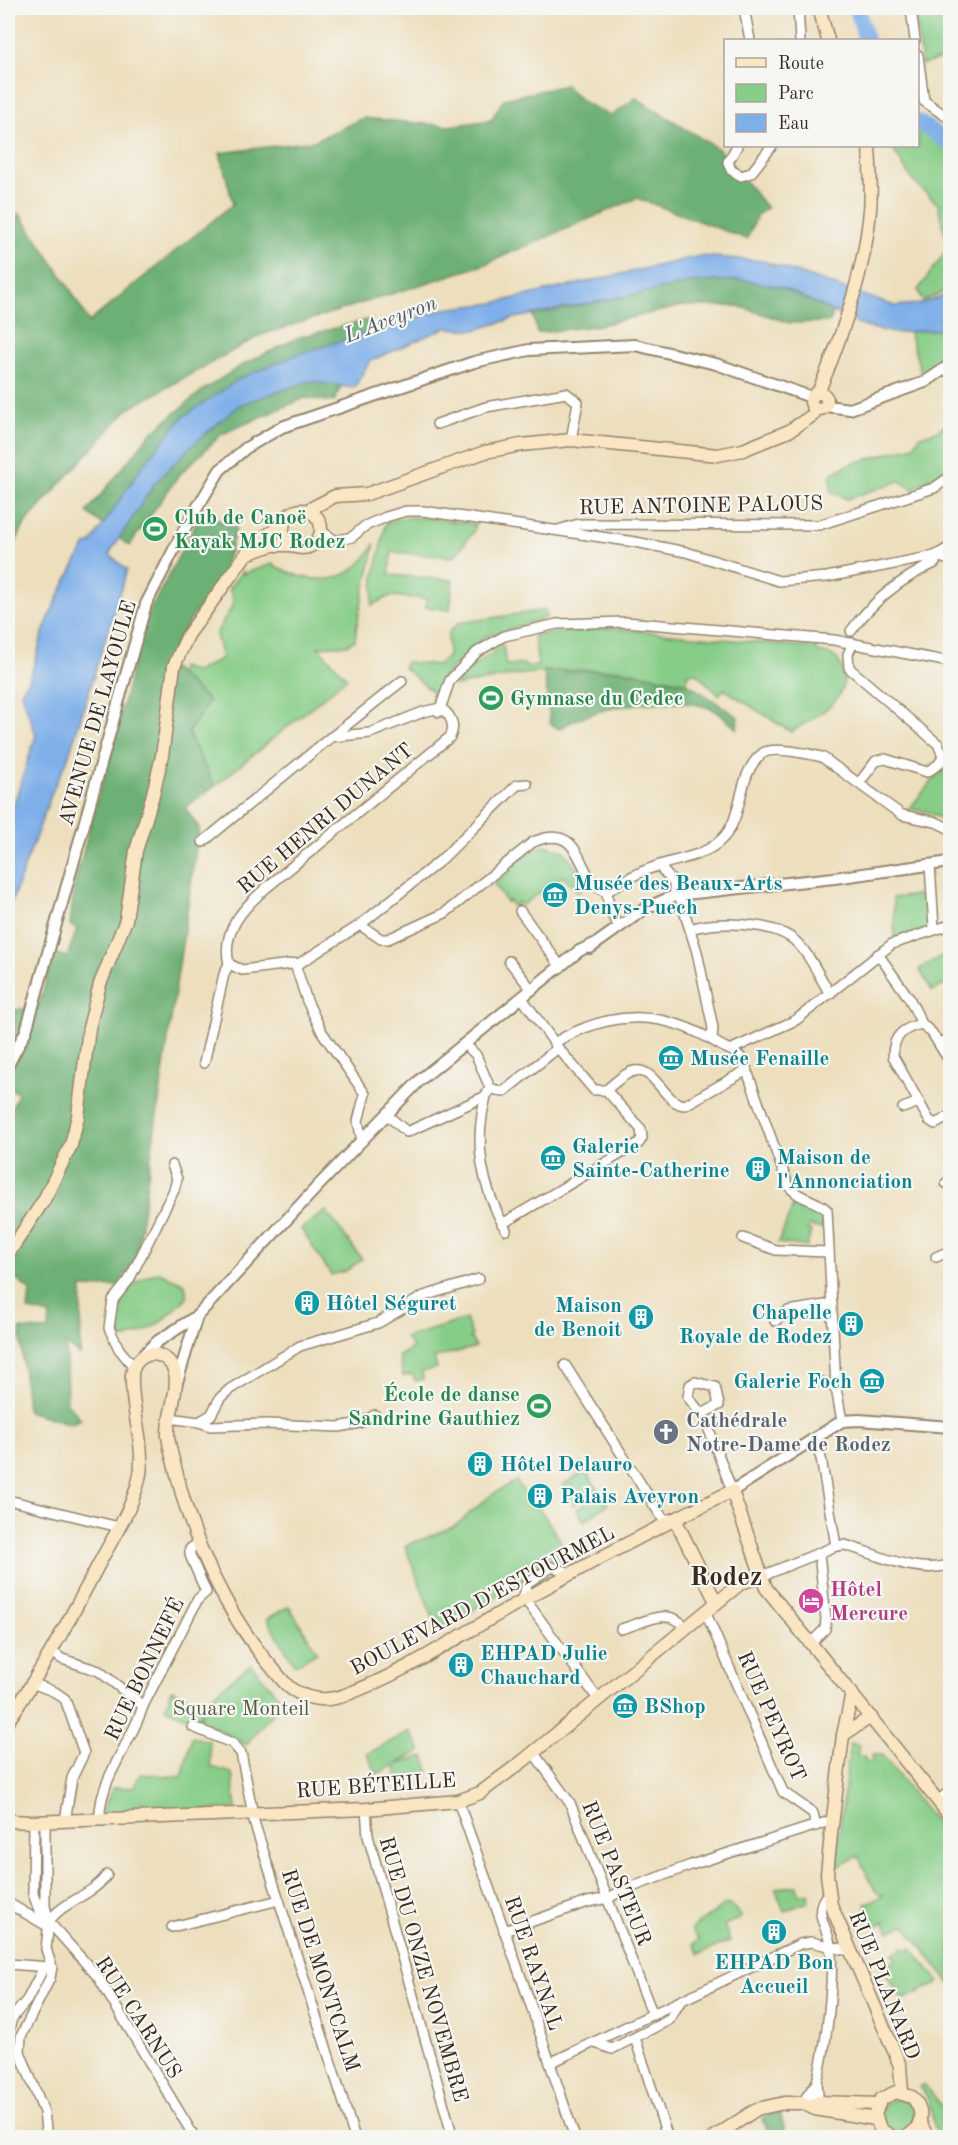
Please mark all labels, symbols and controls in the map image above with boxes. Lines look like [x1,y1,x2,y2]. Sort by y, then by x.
legend [724,39,919,147]
text: Route [778,55,824,73]
text: Parc [778,85,814,103]
text: Eau [778,115,809,133]
water label: L'Aveyron [340,292,441,348]
street label: RUE ANTOINE PALOUS [579,494,823,519]
place label: Club de Canoë Kayak MJC Rodez [174,508,345,553]
sports icon: Club de Canoë Kayak MJC Rodez [140,514,170,544]
street label: AVENUE DE LAYOULE [56,598,141,829]
sports icon: Gymnase du Cedec [476,683,506,713]
place label: Gymnase du Cedec [510,689,684,710]
street label: RUE HENRI DUNANT [234,740,418,899]
place label: Musée des Beaux-Arts Denys-Puech [574,874,782,919]
museum icon: Musée des Beaux-Arts Denys-Puech [540,880,570,910]
museum icon: Musée Fenaille [656,1043,686,1073]
place label: Musée Fenaille [690,1049,829,1070]
place label: Galerie Sainte-Catherine [572,1137,730,1182]
museum icon: Galerie Sainte-Catherine [538,1143,568,1173]
place label: Maison de l'Annonciation [777,1148,913,1193]
building icon: Maison de l'Annonciation [743,1154,773,1184]
building icon: Hôtel Séguret [292,1288,322,1318]
place label: Hôtel Séguret [326,1294,457,1315]
place label: Maison de Benoit [534,1296,622,1341]
building icon: Maison de Benoit [626,1302,656,1332]
place label: Chapelle Royale de Rodez [679,1303,832,1348]
building icon: Chapelle Royale de Rodez [836,1309,866,1339]
museum icon: Galerie Foch [857,1366,887,1396]
place label: Galerie Foch [733,1372,852,1393]
place label: École de danse Sandrine Gauthiez [348,1381,520,1430]
sports icon: École de danse Sandrine Gauthiez [524,1391,554,1421]
place label: Cathédrale Notre-Dame de Rodez [686,1411,891,1456]
church icon: Cathédrale Notre-Dame de Rodez [651,1417,681,1447]
building icon: Hôtel Delauro [465,1449,495,1479]
place label: Hôtel Delauro [500,1455,633,1476]
building icon: Palais Aveyron [525,1481,555,1511]
place label: Palais Aveyron [560,1487,699,1508]
street label: BOULEVARD D'ESTOURMEL [347,1523,618,1680]
district label: Rodez [689,1564,763,1591]
place label: Hôtel Mercure [830,1580,908,1625]
hotel icon: Hôtel Mercure [796,1586,826,1616]
street label: RUE BONNEFÉ [98,1593,189,1744]
place label: EHPAD Julie Chauchard [480,1644,608,1689]
street label: RUE PEYROT [733,1648,809,1785]
building icon: EHPAD Julie Chauchard [446,1650,476,1680]
museum icon: BShop [610,1691,640,1721]
place label: BShop [644,1697,706,1718]
park label: Square Monteil [172,1699,310,1720]
street label: RUE BÉTEILLE [295,1766,457,1803]
street label: RUE PASTEUR [577,1798,654,1949]
street label: RUE DU ONZE NOVEMBRE [375,1834,471,2105]
street label: RUE DE MONTCALM [277,1866,362,2074]
street label: RUE RAYNAL [500,1894,565,2033]
street label: RUE PLANARD [844,1908,923,2063]
building icon: EHPAD Bon Accueil [759,1917,789,1947]
street label: RUE CARNUS [91,1953,185,2083]
place label: EHPAD Bon Accueil [714,1953,834,1998]

